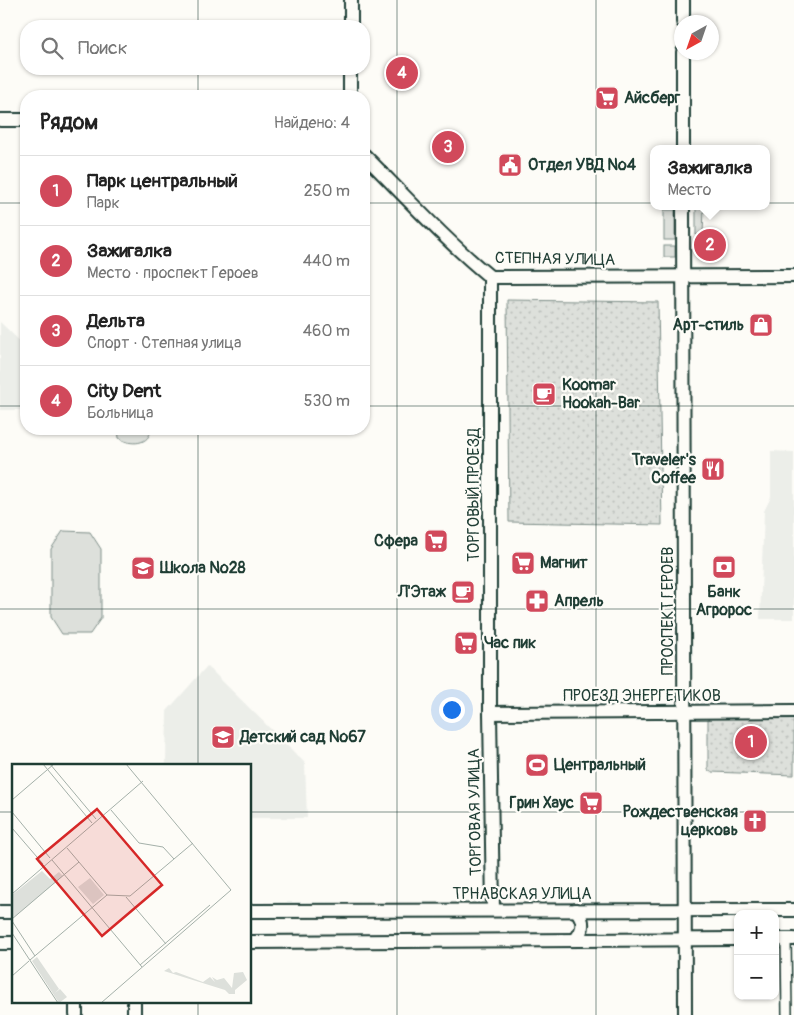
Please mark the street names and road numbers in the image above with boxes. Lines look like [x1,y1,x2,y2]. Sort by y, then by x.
street label: СТЕПНАЯ УЛИЦА [495,248,615,270]
street label: ТОРГОВЫЙ ПРОЕЗД [464,428,484,562]
street label: ПРОСПЕКТ ГЕРОЕВ [658,547,678,675]
street label: ПРОЕЗД ЭНЕРГЕТИКОВ [563,686,721,706]
street label: ТОРГОВАЯ УЛИЦА [464,748,486,876]
street label: ТРНАВСКАЯ УЛИЦА [452,884,592,904]

